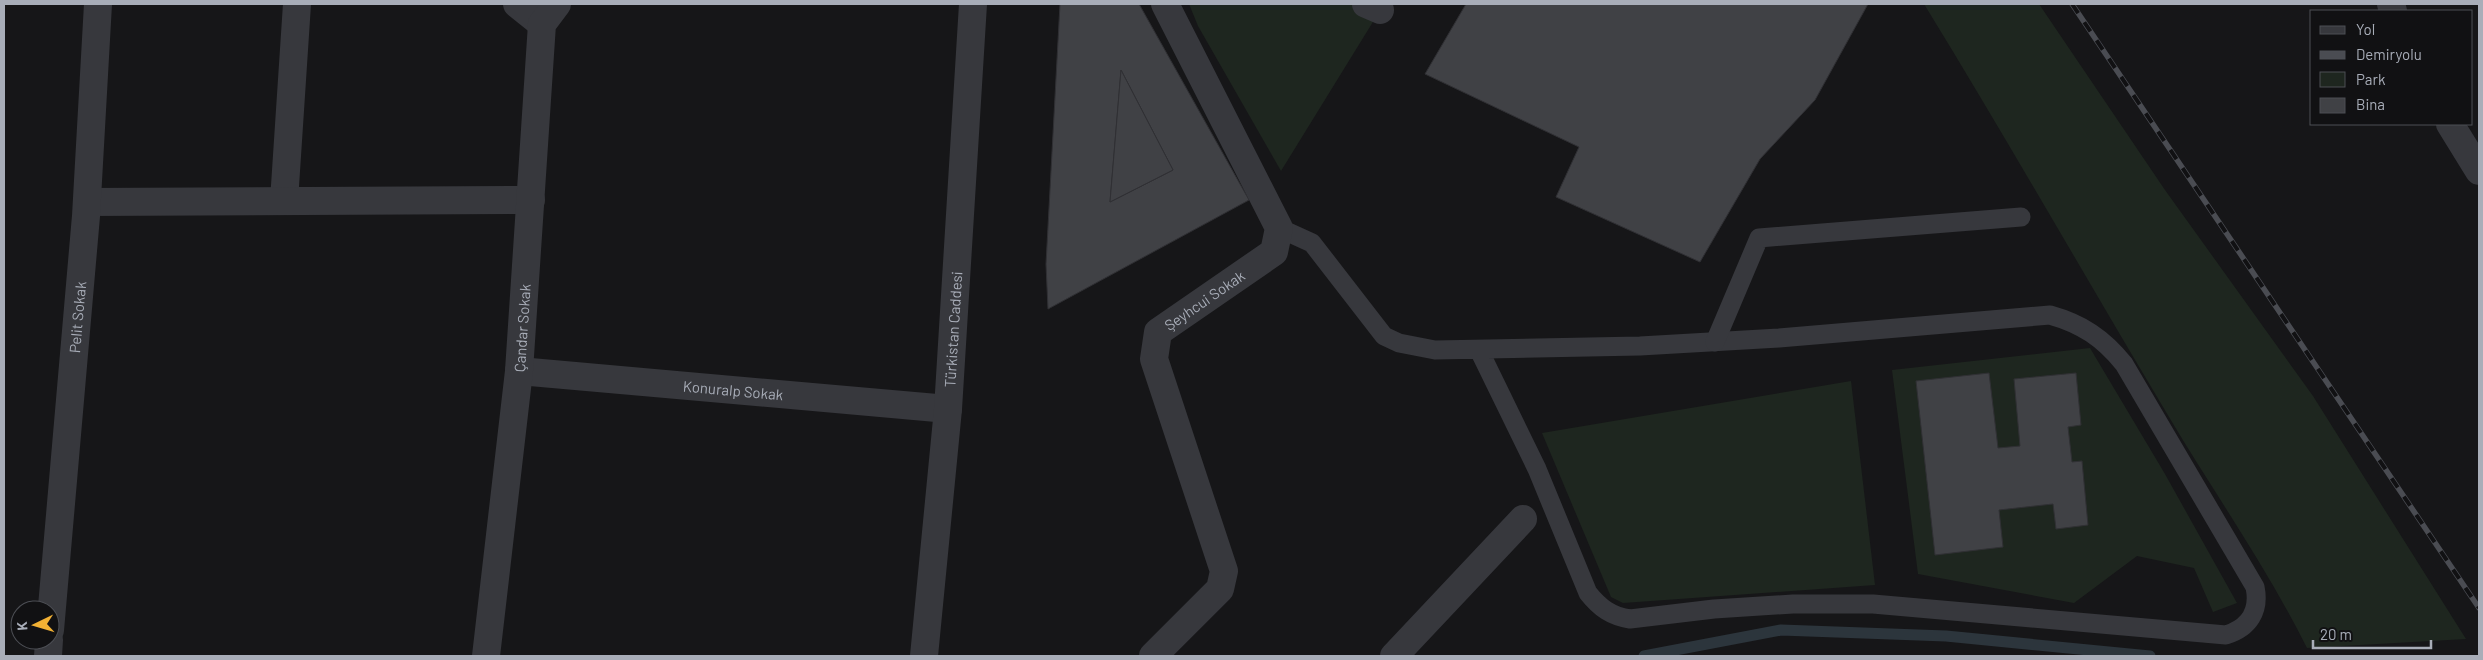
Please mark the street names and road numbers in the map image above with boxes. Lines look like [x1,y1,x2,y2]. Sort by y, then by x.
street label: Şeyhcui Sokak [1161,266,1248,334]
street label: Türkistan Caddesi [940,271,965,388]
street label: Pelit Sokak [65,280,89,354]
street label: Çandar Sokak [510,283,534,373]
street label: Konuralp Sokak [682,377,785,403]

